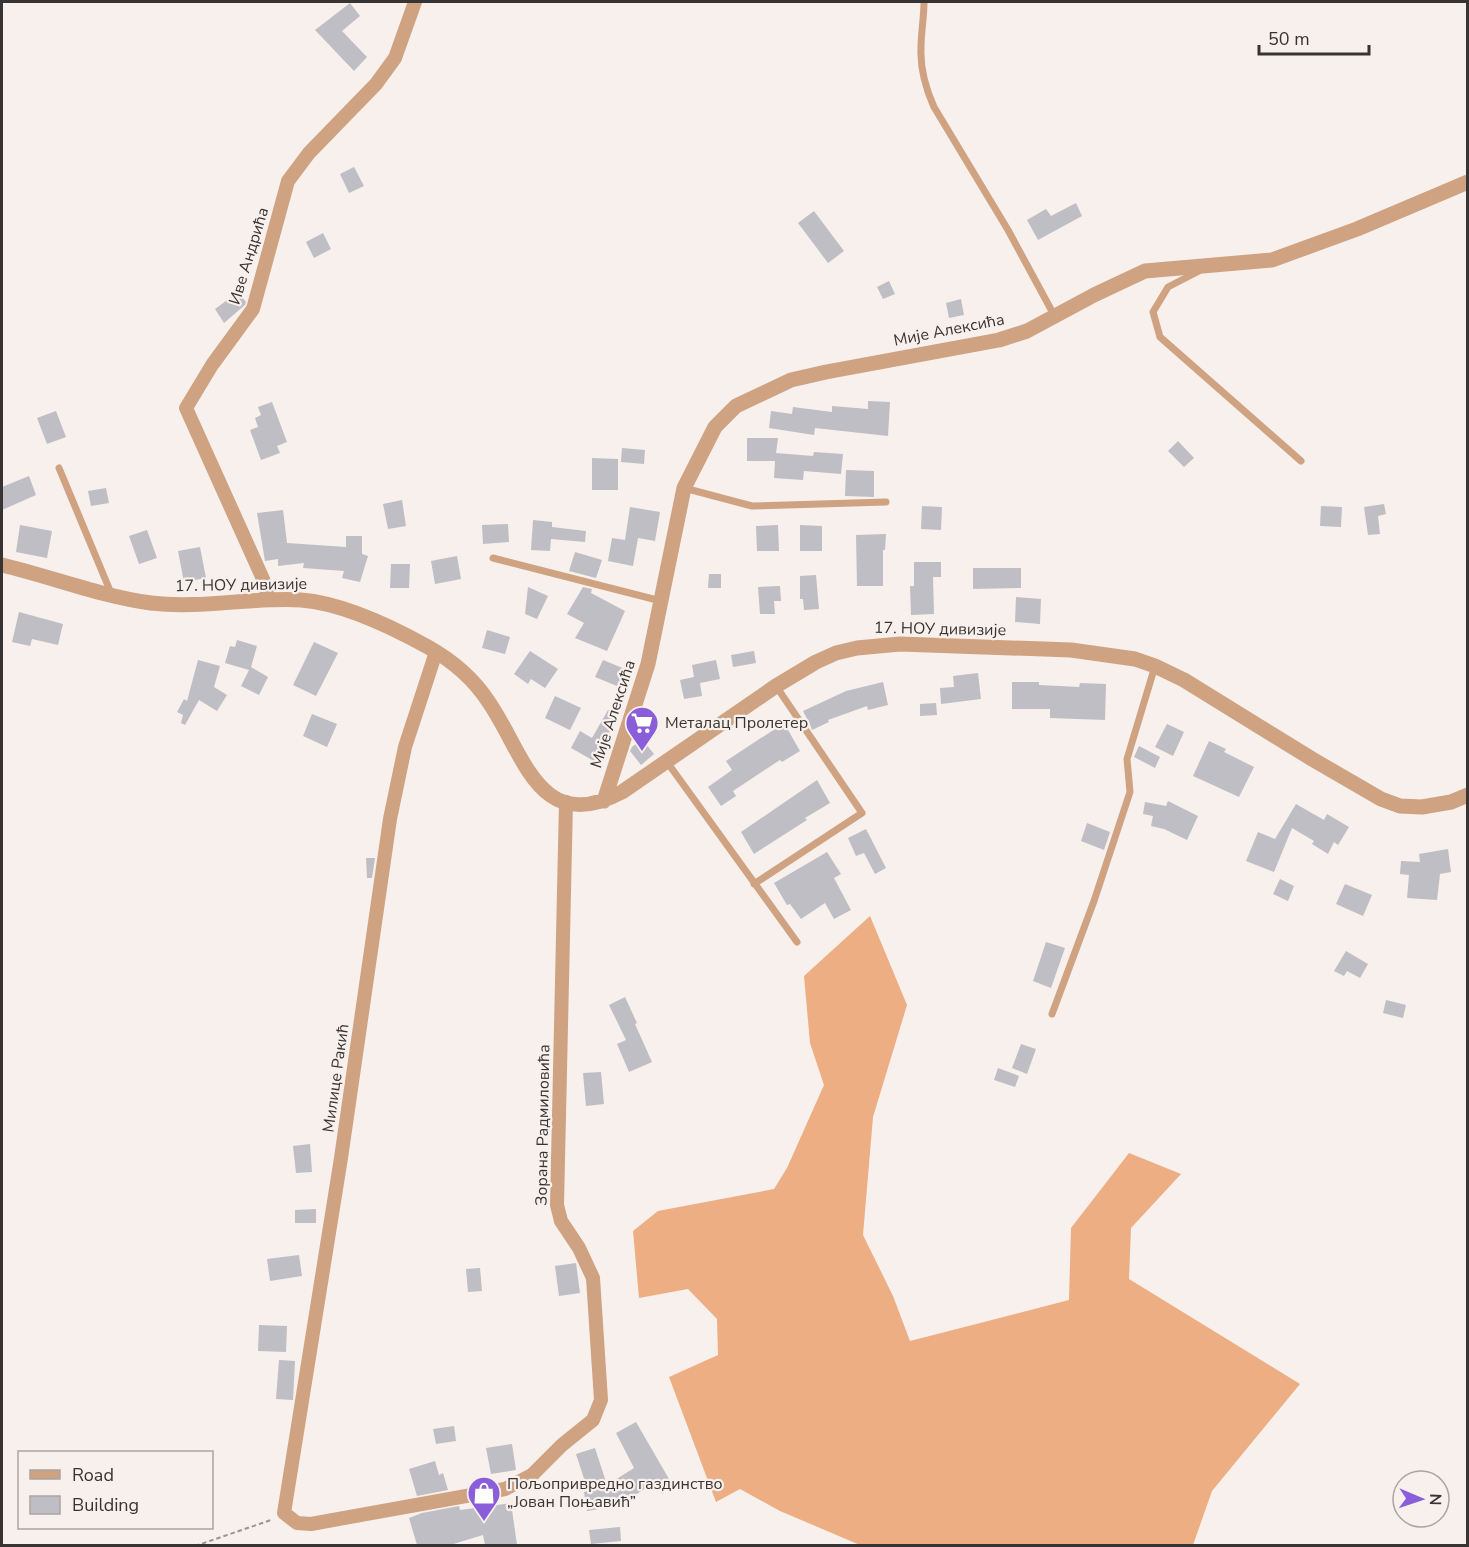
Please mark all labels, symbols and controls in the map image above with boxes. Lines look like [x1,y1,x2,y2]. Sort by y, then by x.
scale bar [1259,18,1368,56]
text: 50 m [1268,27,1310,51]
street label: Иве Андрића [224,205,274,307]
street label: Мије Алексића [892,308,1006,352]
street label: 17. НОУ дивизије [175,573,307,597]
street label: 17. НОУ дивизије [874,617,1006,641]
street label: Мије Алексића [585,657,641,771]
supermarket icon: Металац Пролетер [624,705,660,752]
place label: Металац Пролетер [665,712,808,734]
street label: Милице Ракић [317,1022,355,1134]
street label: Зорана Радмиловића [531,1044,555,1206]
legend [18,1451,213,1529]
text: Road [72,1463,114,1487]
north arrow [1391,1469,1451,1529]
place label: Пољопривредно газдинство „Јован Поњавић” [507,1473,722,1513]
shop icon: Пољопривредно газдинство „Јован Поњавић” [466,1475,502,1522]
text: Building [72,1493,139,1517]
text: N [1424,1493,1446,1506]

